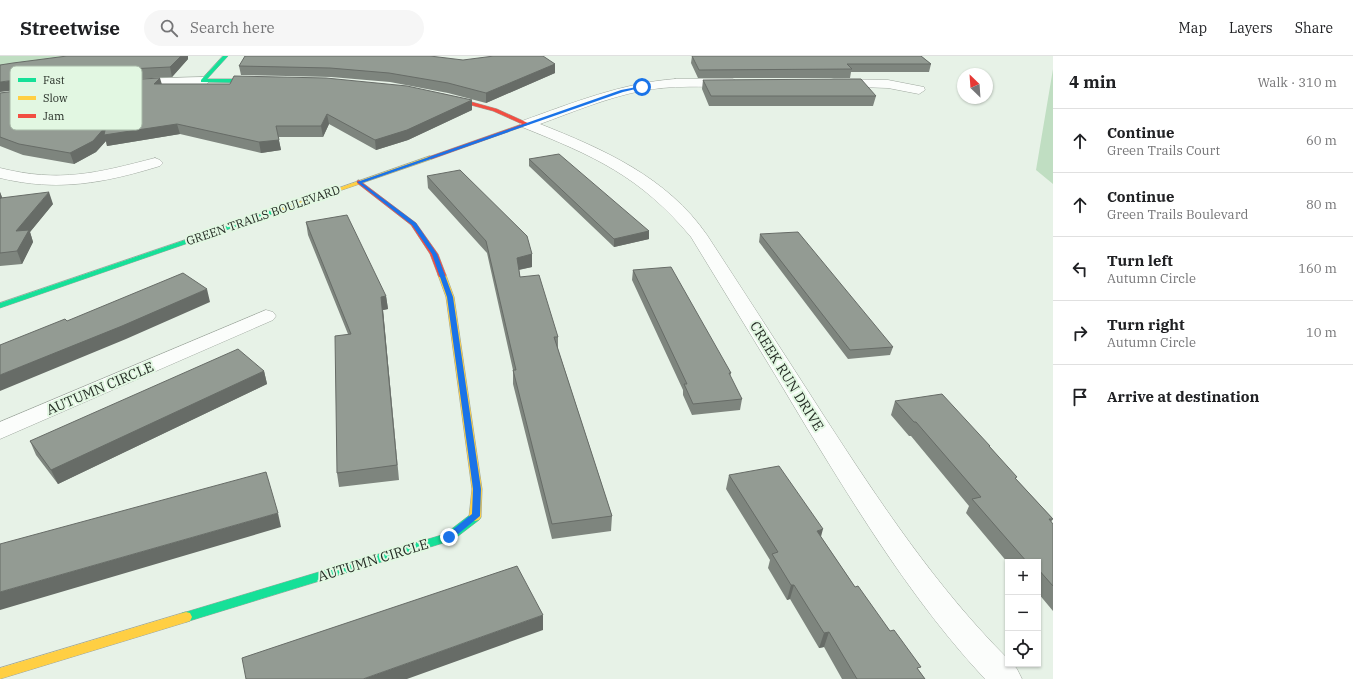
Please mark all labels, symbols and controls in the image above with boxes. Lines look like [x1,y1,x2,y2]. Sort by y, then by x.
search box [144,10,424,46]
text: Streetwise [20,16,120,40]
icon: search [158,17,180,39]
text: Search here [190,18,275,37]
text: Map [1179,19,1207,37]
text: Layers [1229,19,1273,37]
text: Share [1295,19,1333,37]
legend [10,66,142,130]
north arrow [957,68,993,104]
text: 4 min [1069,71,1117,93]
text: Fast [43,73,65,87]
text: Walk · 310 m [1258,74,1337,91]
route start [633,78,651,96]
text: Slow [43,91,68,105]
text: Jam [43,109,65,123]
text: Continue [1107,123,1174,142]
icon: ahead [1069,130,1091,152]
text: 60 m [1306,132,1337,149]
text: Green Trails Court [1107,142,1220,159]
street label: GREEN TRAILS BOULEVARD [184,182,342,248]
text: Continue [1107,187,1174,206]
icon: ahead [1069,194,1091,216]
text: 80 m [1306,196,1337,213]
text: Green Trails Boulevard [1107,206,1248,223]
text: Turn left [1107,251,1173,270]
icon: left [1069,258,1091,280]
text: 160 m [1298,260,1337,277]
text: Autumn Circle [1107,270,1196,287]
text: Turn right [1107,315,1185,334]
street label: CREEK RUN DRIVE [746,318,828,434]
icon: right [1069,322,1091,344]
text: 10 m [1306,324,1337,341]
text: Autumn Circle [1107,334,1196,351]
street label: AUTUMN CIRCLE [44,357,156,419]
icon: arrive [1069,386,1091,408]
text: Arrive at destination [1107,387,1259,406]
route end [440,528,458,546]
street label: AUTUMN CIRCLE [315,535,431,585]
map controls [1005,559,1041,667]
button: + [1005,559,1041,595]
button: − [1005,595,1041,631]
button: locate [1005,631,1041,667]

